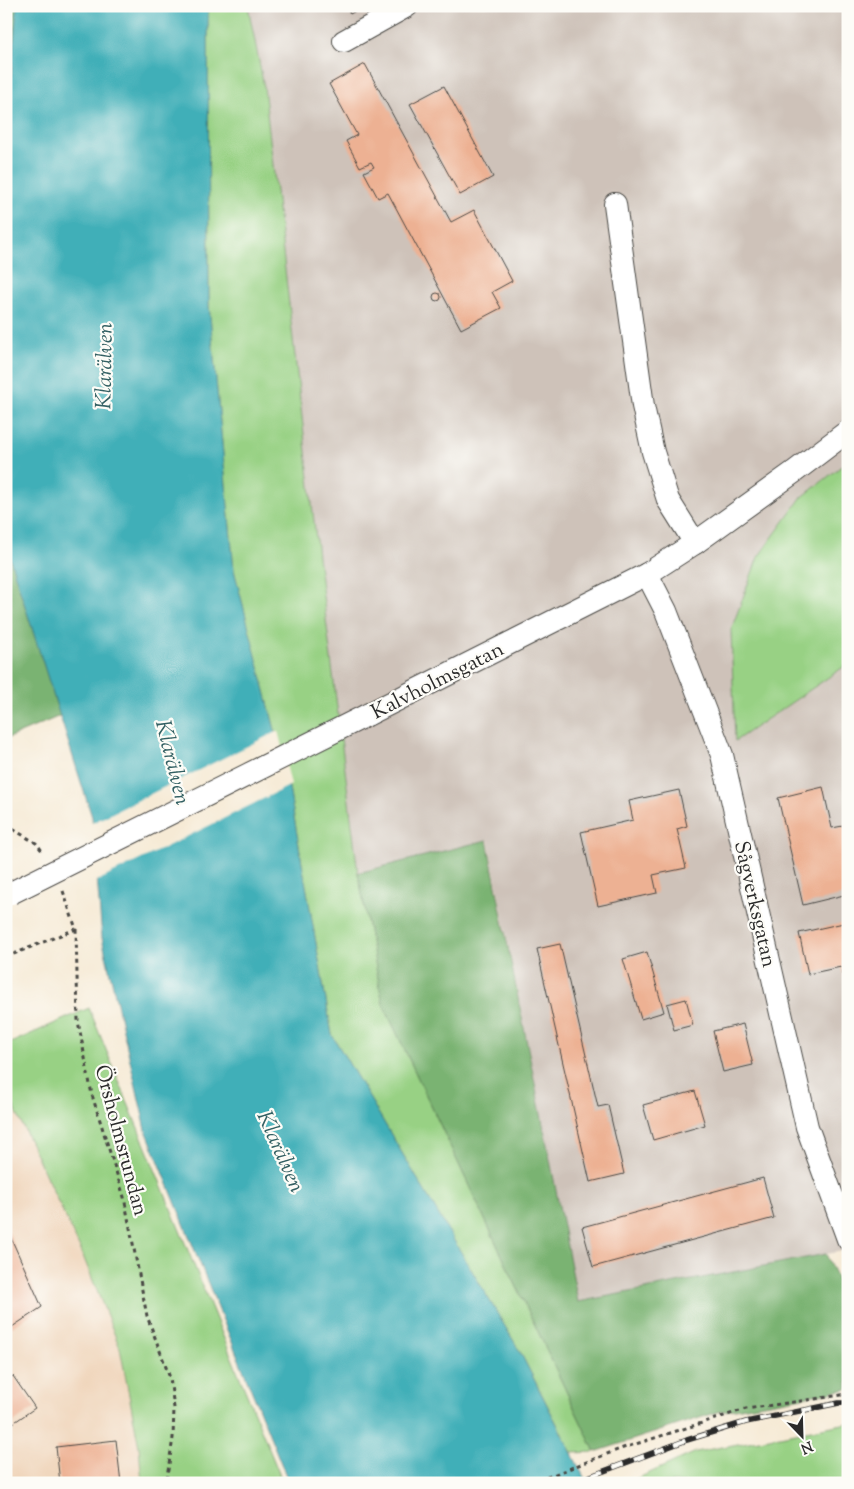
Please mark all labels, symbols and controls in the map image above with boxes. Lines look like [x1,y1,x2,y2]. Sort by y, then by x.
water label: Klarälven [89,322,123,410]
street label: Kalvholmsgatan [366,635,509,728]
water label: Klarälven [145,717,197,809]
street label: Sågverksgatan [725,838,783,971]
street label: Örsholmsrundan [86,1062,155,1219]
water label: Klarälven [247,1106,312,1199]
north arrow [776,1412,826,1462]
text: N [797,1435,815,1458]

